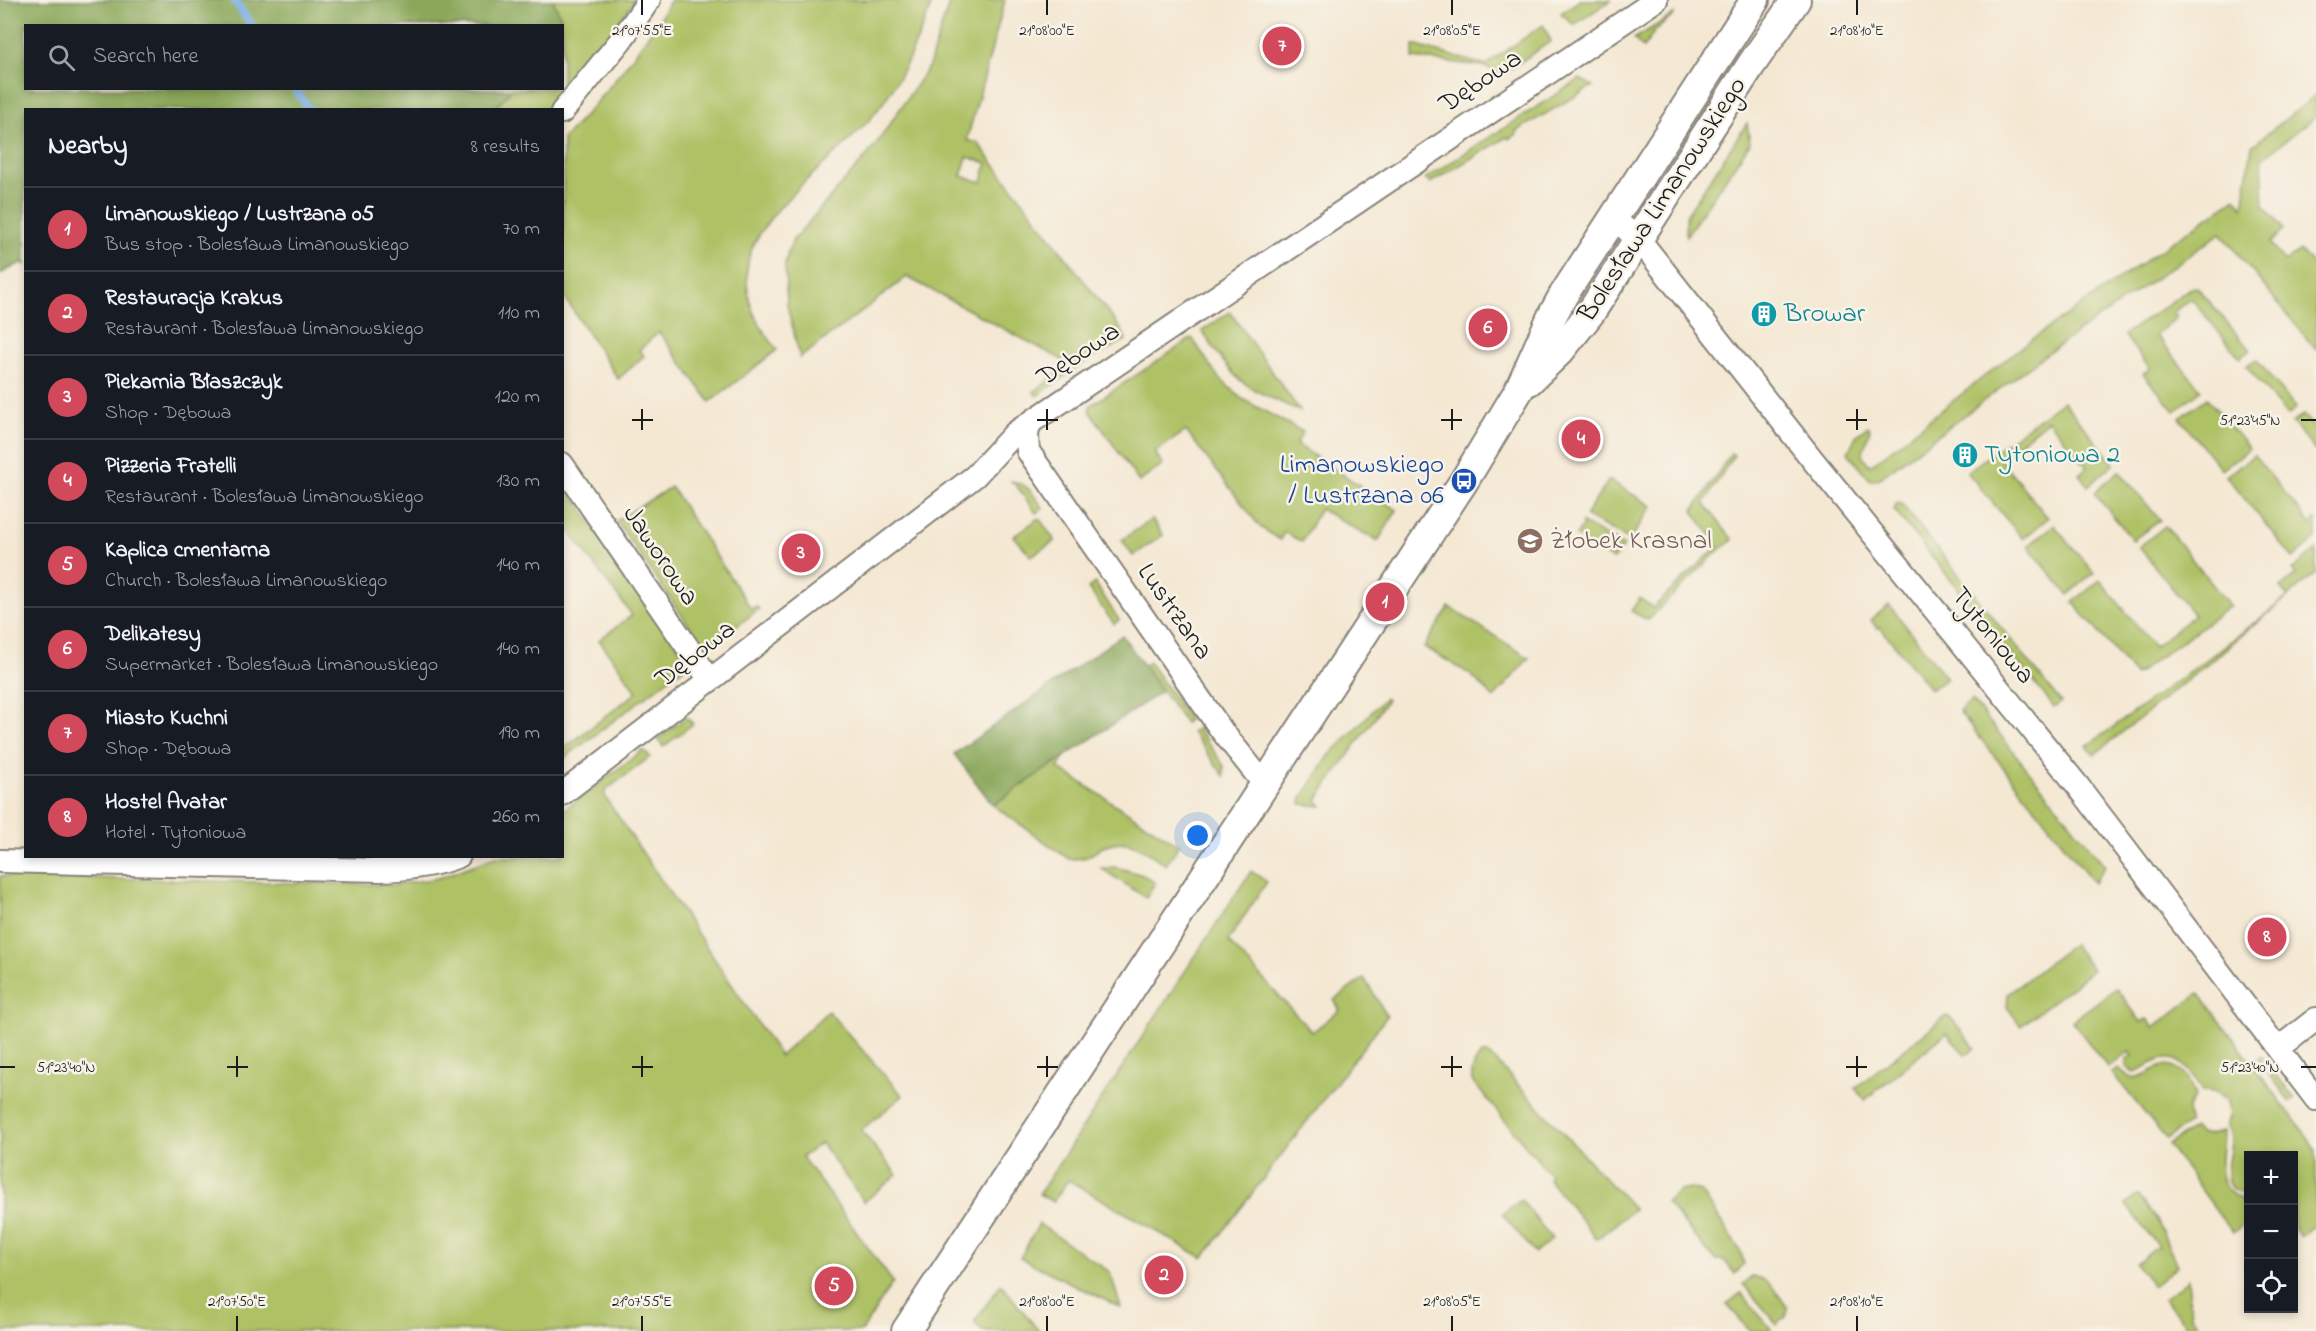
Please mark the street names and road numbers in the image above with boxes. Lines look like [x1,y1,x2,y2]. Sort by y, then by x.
street label: Dębowa [1431,40,1530,125]
street label: Bolesława Limanowskiego [1568,70,1757,331]
street label: Dębowa [1029,313,1128,398]
street label: Jaworowa [612,498,708,614]
street label: Lustrzana [1126,556,1222,668]
street label: Tytoniowa [1940,579,2044,693]
street label: Dębowa [647,611,744,699]

